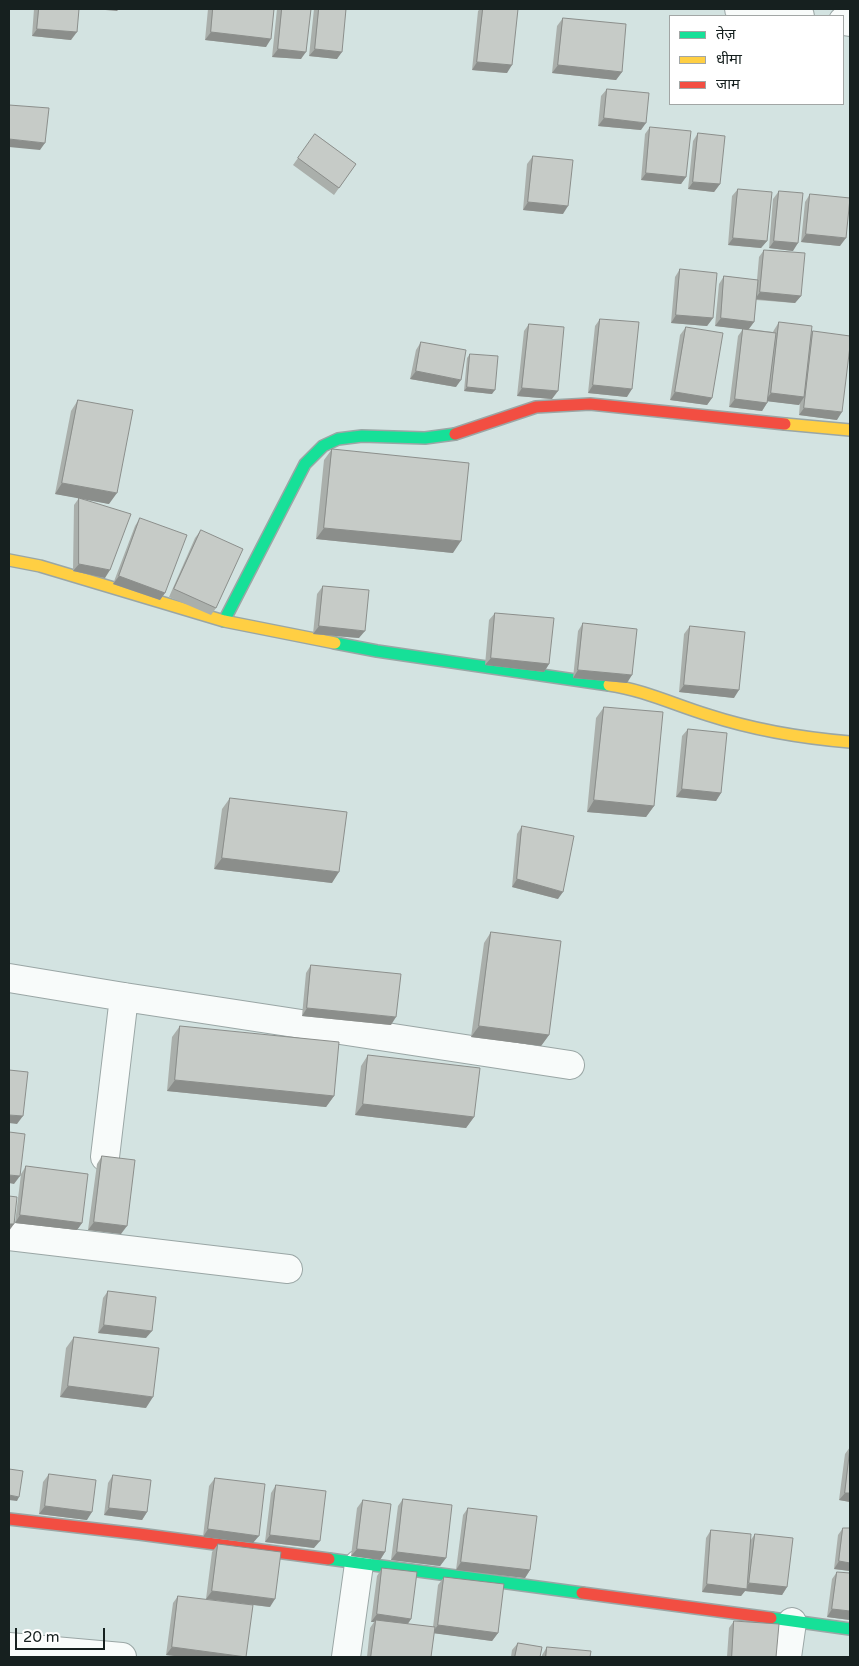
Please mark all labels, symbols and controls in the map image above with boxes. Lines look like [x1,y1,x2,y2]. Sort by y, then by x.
legend [669,15,844,105]
text: तेज़ [716,25,736,43]
text: धीमा [716,50,742,68]
text: जाम [716,75,740,93]
scale bar [18,1618,108,1650]
text: 20 m [23,1628,60,1646]

